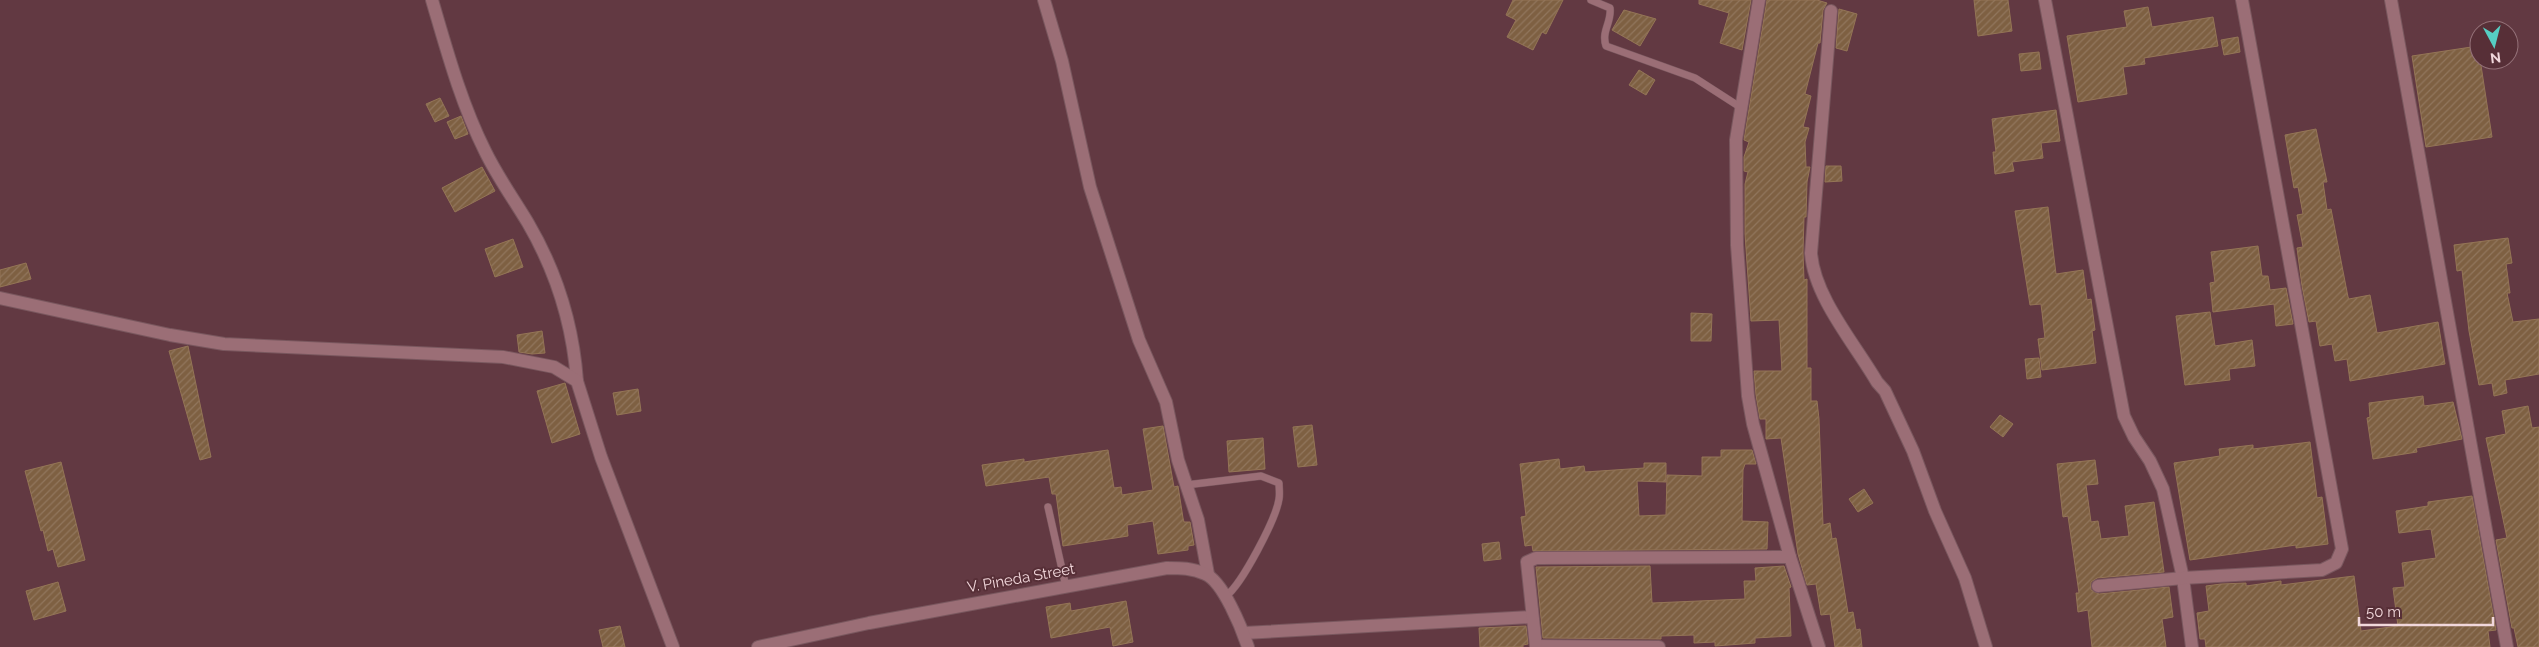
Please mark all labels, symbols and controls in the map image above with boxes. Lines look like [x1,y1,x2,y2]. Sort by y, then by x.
north arrow [2469,20,2519,70]
text: N [2489,49,2502,66]
street label: V. Pineda Street [966,560,1076,596]
scale bar [2359,594,2493,626]
text: 50 m [2366,603,2401,621]

